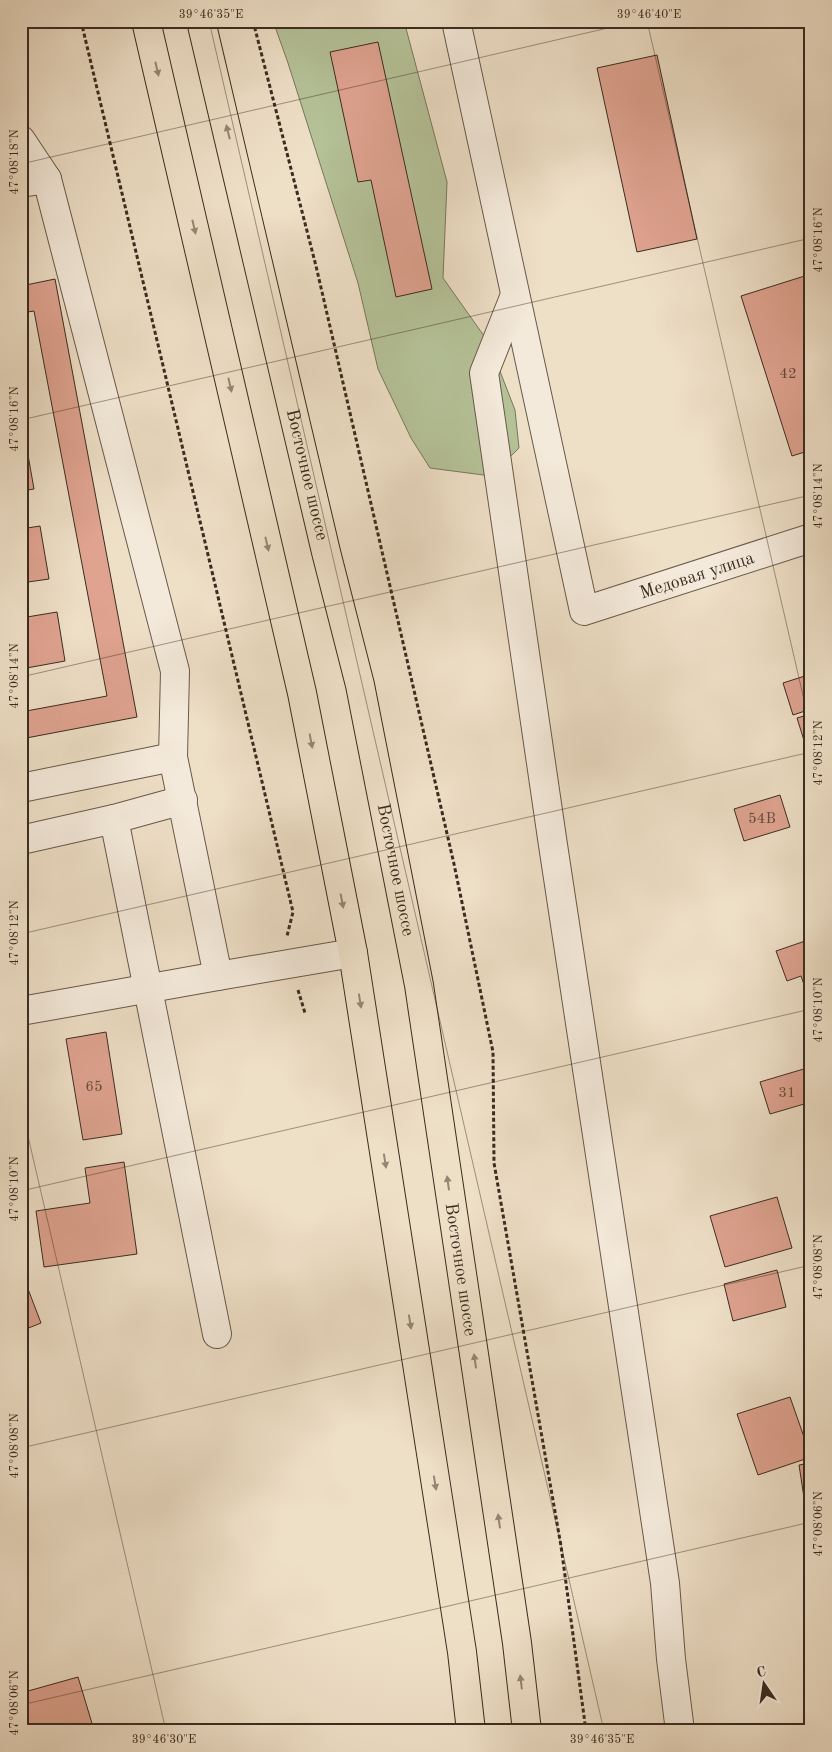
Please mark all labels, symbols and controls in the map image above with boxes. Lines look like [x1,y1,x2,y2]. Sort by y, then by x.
text: 39°46'35"E [179,8,243,21]
text: 39°46'40"E [617,9,681,21]
one-way arrow [153,61,161,76]
one-way arrow [224,125,232,140]
text: 47°08'18"N [9,129,21,195]
text: 47°08'16"N [813,207,825,273]
one-way arrow [190,219,198,235]
house number: 42 [779,367,797,382]
one-way arrow [226,378,234,393]
text: 47°08'16"N [9,386,21,452]
street label: Восточное шоссе [283,407,331,542]
text: 47°08'14"N [813,463,825,529]
one-way arrow [263,536,271,551]
street label: Медовая улица [637,549,756,603]
text: 47°08'14"N [9,643,21,709]
text: 47°08'12"N [813,720,825,786]
one-way arrow [308,734,316,750]
street label: Восточное шоссе [374,802,417,938]
house number: 54В [748,812,776,827]
one-way arrow [339,893,347,909]
text: 47°08'12"N [9,900,21,966]
text: 47°08'10"N [813,977,825,1043]
one-way arrow [356,993,364,1009]
house number: 65 [85,1080,103,1095]
house number: 31 [778,1086,796,1101]
one-way arrow [382,1154,390,1170]
text: 47°08'10"N [9,1156,21,1222]
one-way arrow [444,1174,452,1190]
street label: Восточное шоссе [442,1202,479,1337]
text: 47°08'08"N [813,1234,825,1300]
one-way arrow [407,1314,415,1330]
one-way arrow [470,1352,478,1368]
text: 47°08'08"N [9,1413,21,1479]
one-way arrow [432,1475,440,1491]
text: 47°08'06"N [813,1491,825,1557]
one-way arrow [494,1513,502,1529]
north arrow [740,1660,790,1710]
text: С [755,1664,767,1680]
text: 47°08'06"N [9,1670,21,1736]
one-way arrow [517,1674,525,1690]
text: 39°46'35"E [570,1733,634,1746]
text: 39°46'30"E [132,1734,196,1746]

